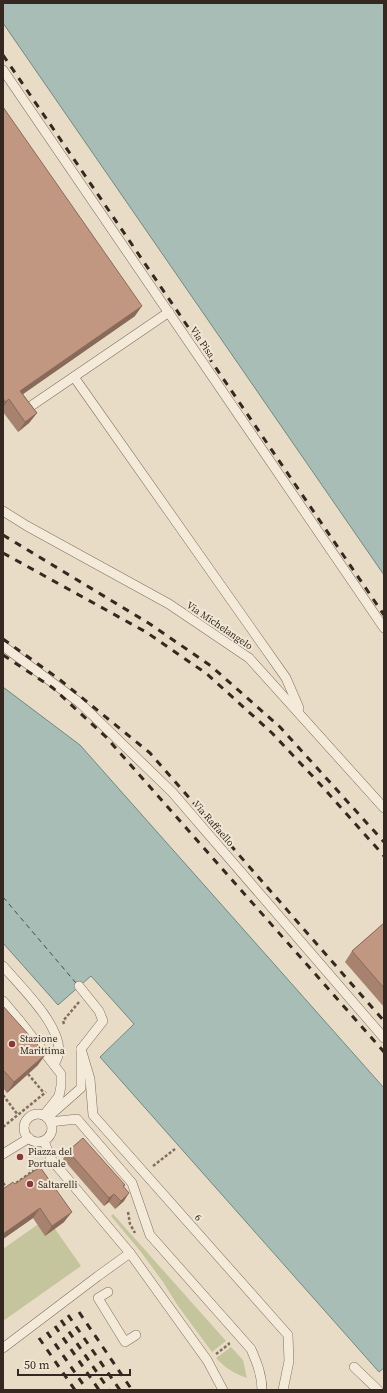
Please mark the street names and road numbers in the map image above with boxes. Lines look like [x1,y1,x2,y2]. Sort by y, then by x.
street label: Via Pisa [187,324,218,361]
street label: Via Michelangelo [184,598,256,653]
street label: Via Raffaello [190,798,237,849]
street label: 6 [192,1211,205,1223]

